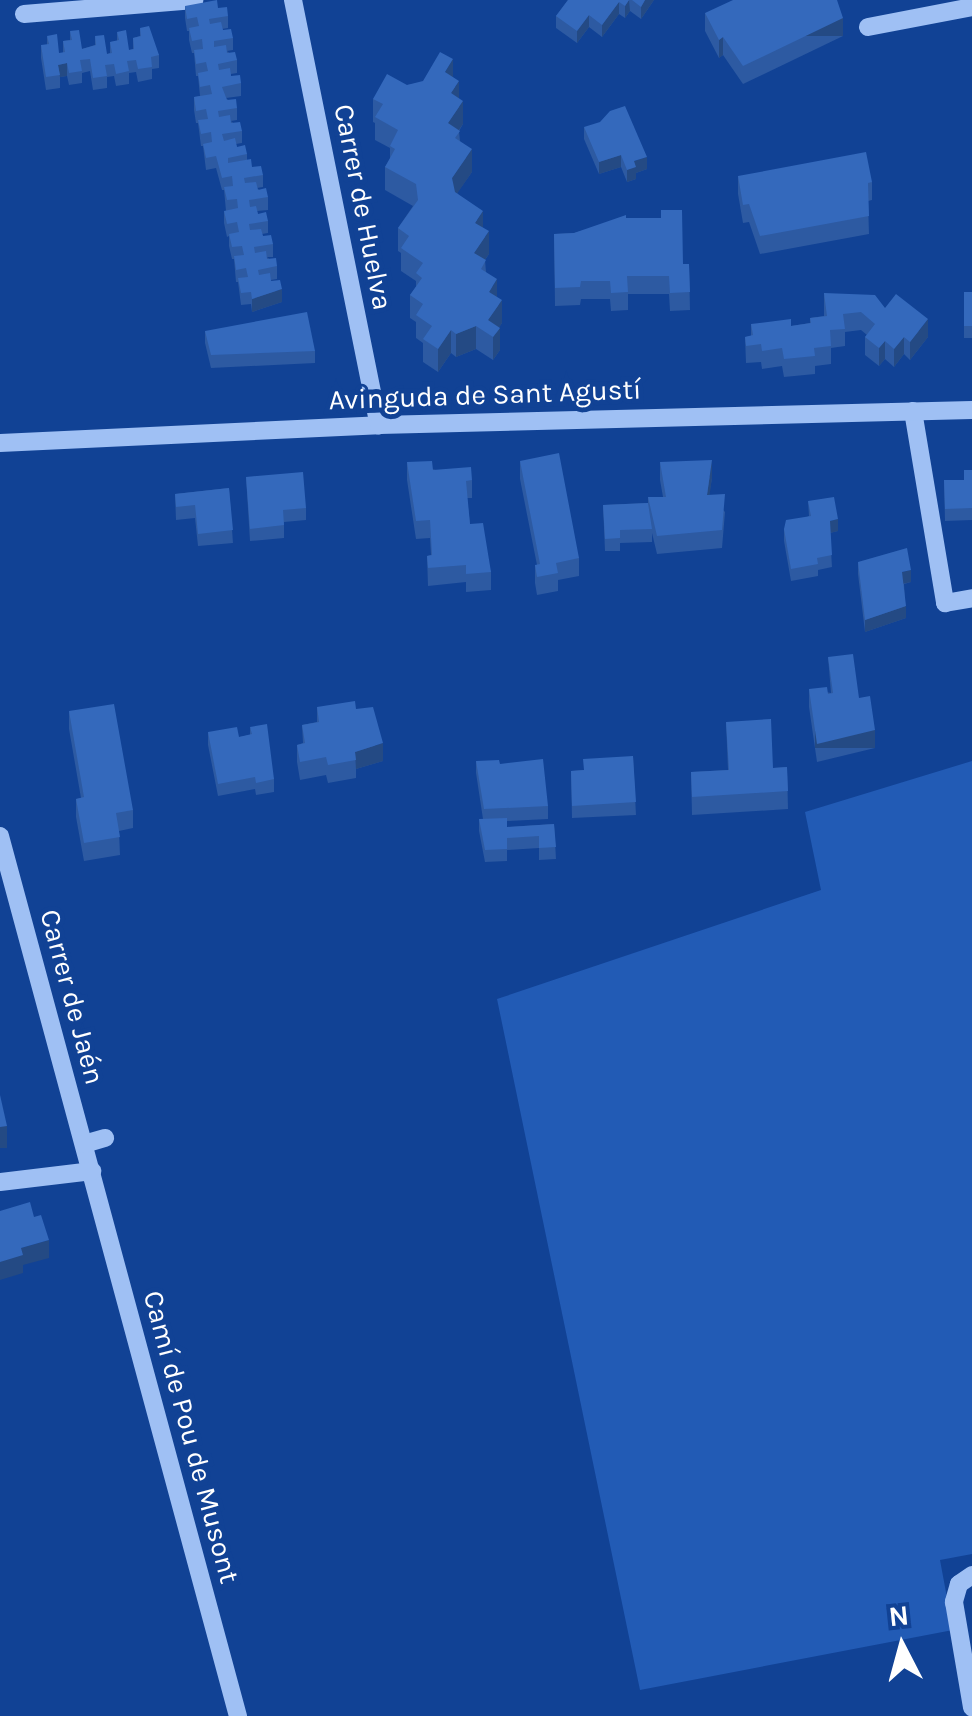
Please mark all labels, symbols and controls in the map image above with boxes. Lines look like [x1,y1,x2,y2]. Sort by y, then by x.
street label: Carrer de Huelva [327,101,399,313]
street label: Avinguda de Sant Agustí [328,373,642,417]
street label: Carrer de Jaén [33,906,111,1088]
street label: Camí de Pou de Musont [136,1287,246,1587]
north arrow [852,1596,952,1696]
text: N [887,1598,911,1633]

